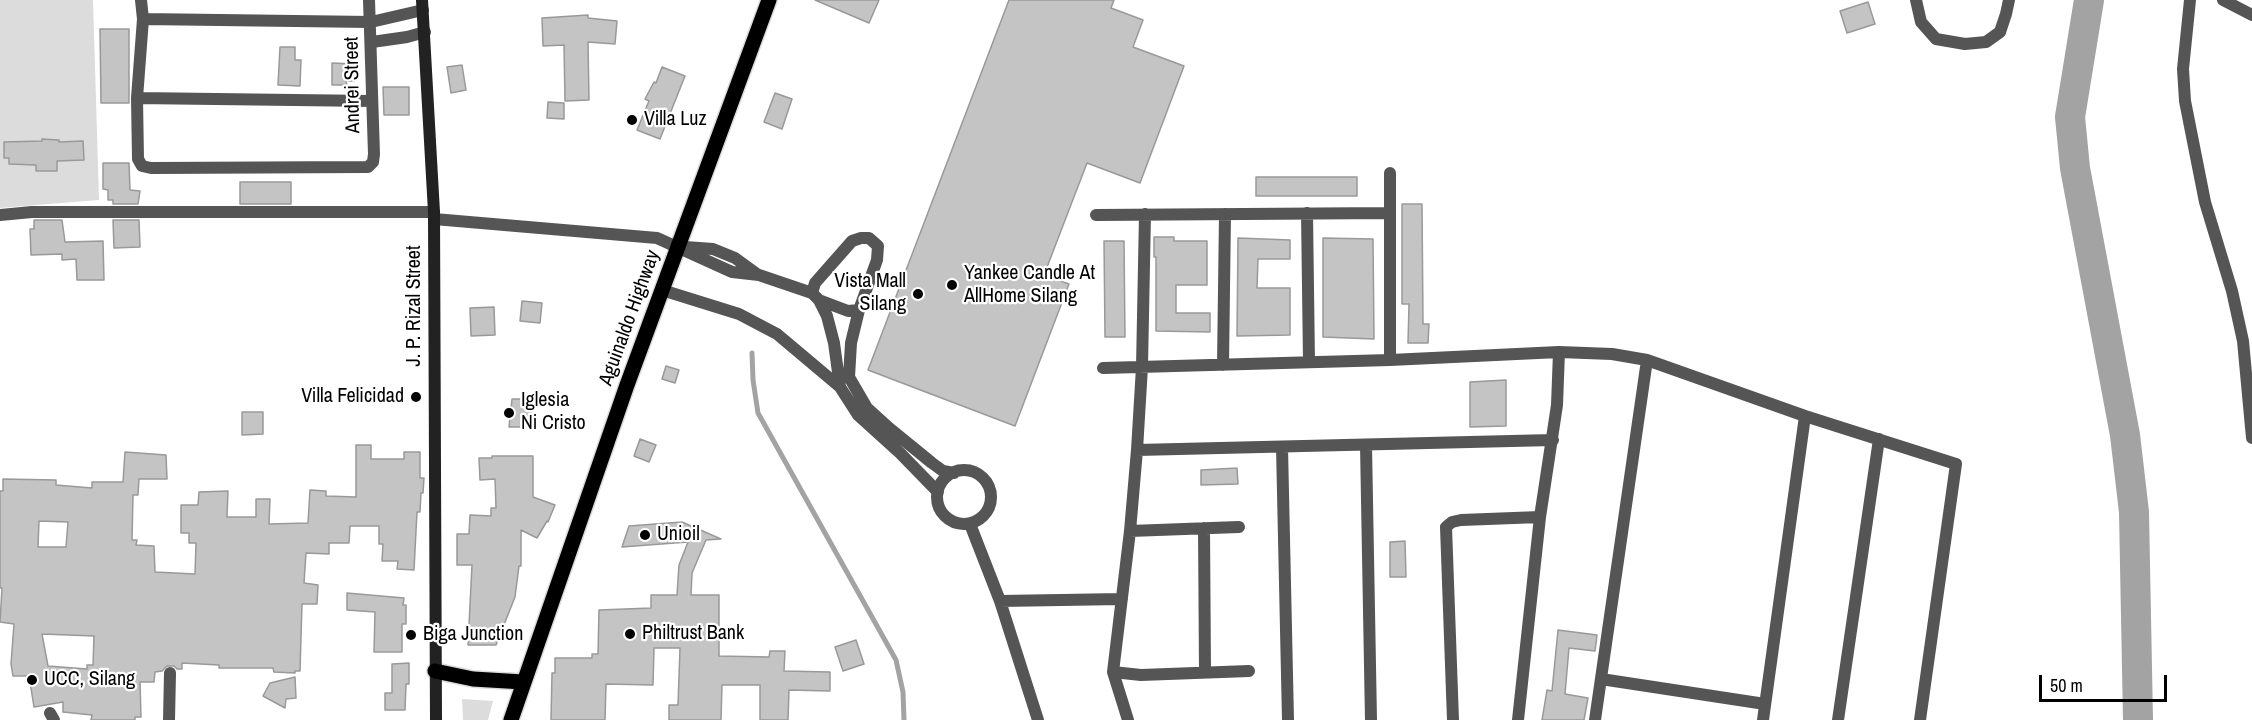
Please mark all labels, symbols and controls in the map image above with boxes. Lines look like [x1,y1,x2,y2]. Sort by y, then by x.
street label: Andrei Street [340,36,366,134]
place label: Villa Luz [644,108,707,132]
marker: Villa Luz [625,113,639,127]
street label: J. P. Rizal Street [403,246,427,366]
street label: Aguinaldo Highway [594,247,666,389]
place label: Yankee Candle At AllHome Silang [964,262,1095,309]
place label: Vista Mall Silang [834,270,906,317]
marker: Yankee Candle At AllHome Silang [945,278,959,292]
marker: Vista Mall Silang [911,287,925,301]
place label: Villa Felicidad [301,385,404,409]
place label: Iglesia Ni Cristo [521,389,586,436]
marker: Villa Felicidad [409,390,423,404]
marker: Iglesia Ni Cristo [502,406,516,420]
place label: Unioil [657,523,700,547]
marker: Unioil [638,528,652,542]
place label: Philtrust Bank [642,622,744,646]
place label: Biga Junction [423,623,523,647]
marker: Philtrust Bank [623,627,637,641]
marker: Biga Junction [404,628,418,642]
scale bar [2042,663,2170,701]
place label: UCC, Silang [44,668,135,692]
marker: UCC, Silang [25,673,39,687]
text: 50 m [2050,673,2083,698]

